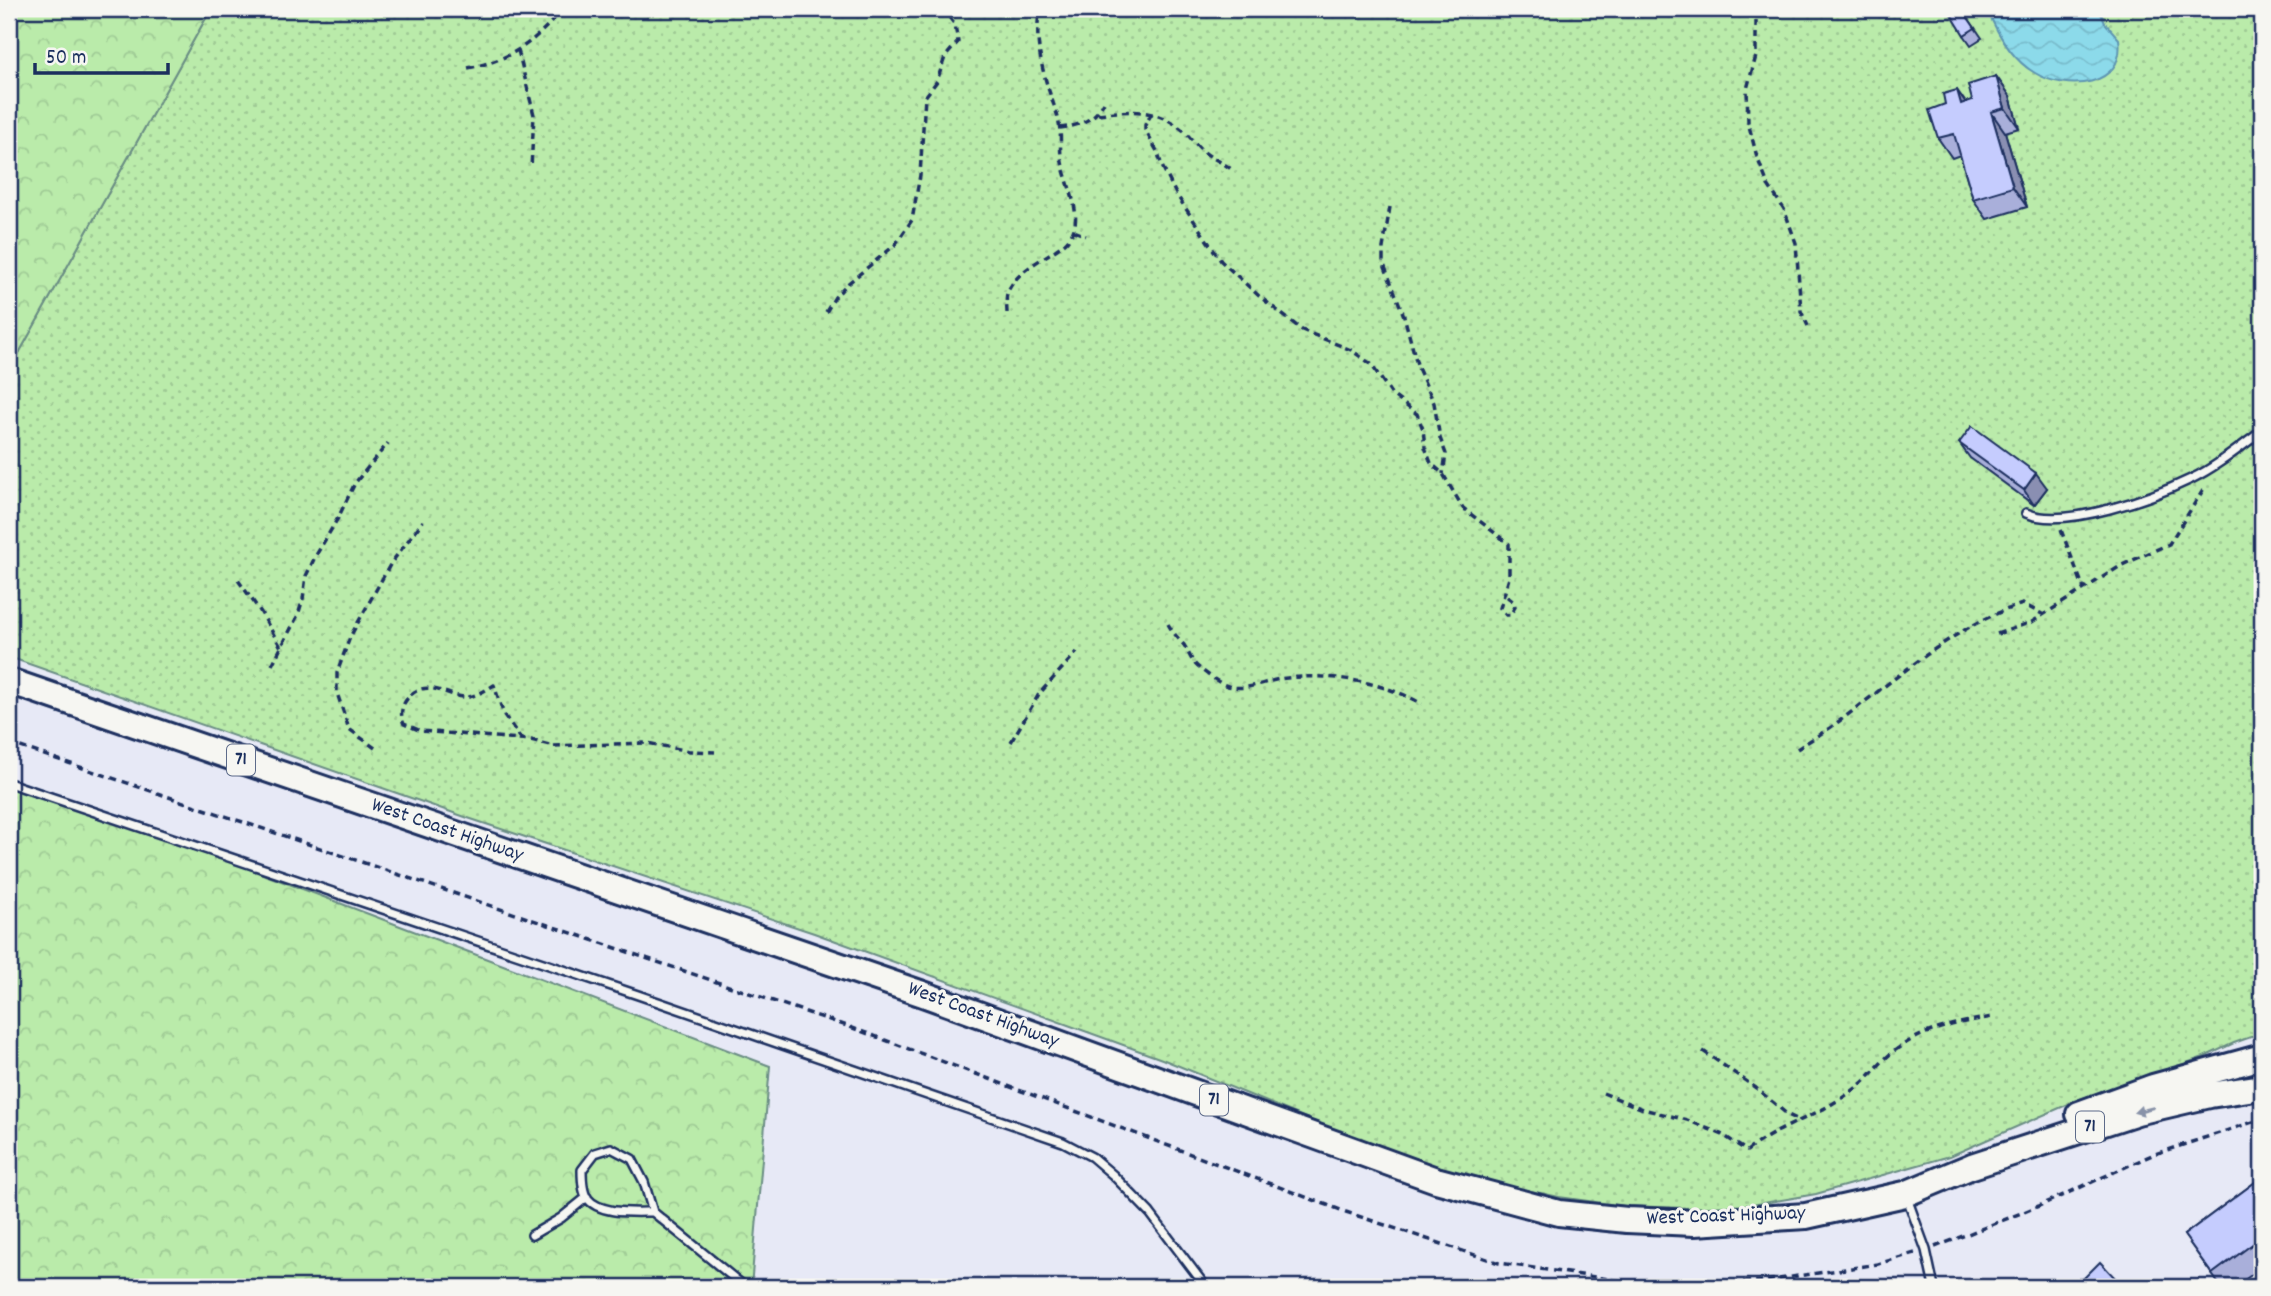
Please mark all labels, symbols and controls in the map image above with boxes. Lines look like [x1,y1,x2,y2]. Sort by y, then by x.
scale bar [35,32,168,76]
text: 50 m [46,44,86,74]
road number: 71 [227,744,255,776]
street label: West Coast Highway [367,791,527,871]
street label: West Coast Highway [903,975,1063,1057]
road number: 71 [1200,1084,1228,1116]
one-way arrow [2133,1105,2155,1116]
road number: 71 [2076,1112,2104,1142]
street label: West Coast Highway [1646,1199,1806,1235]

